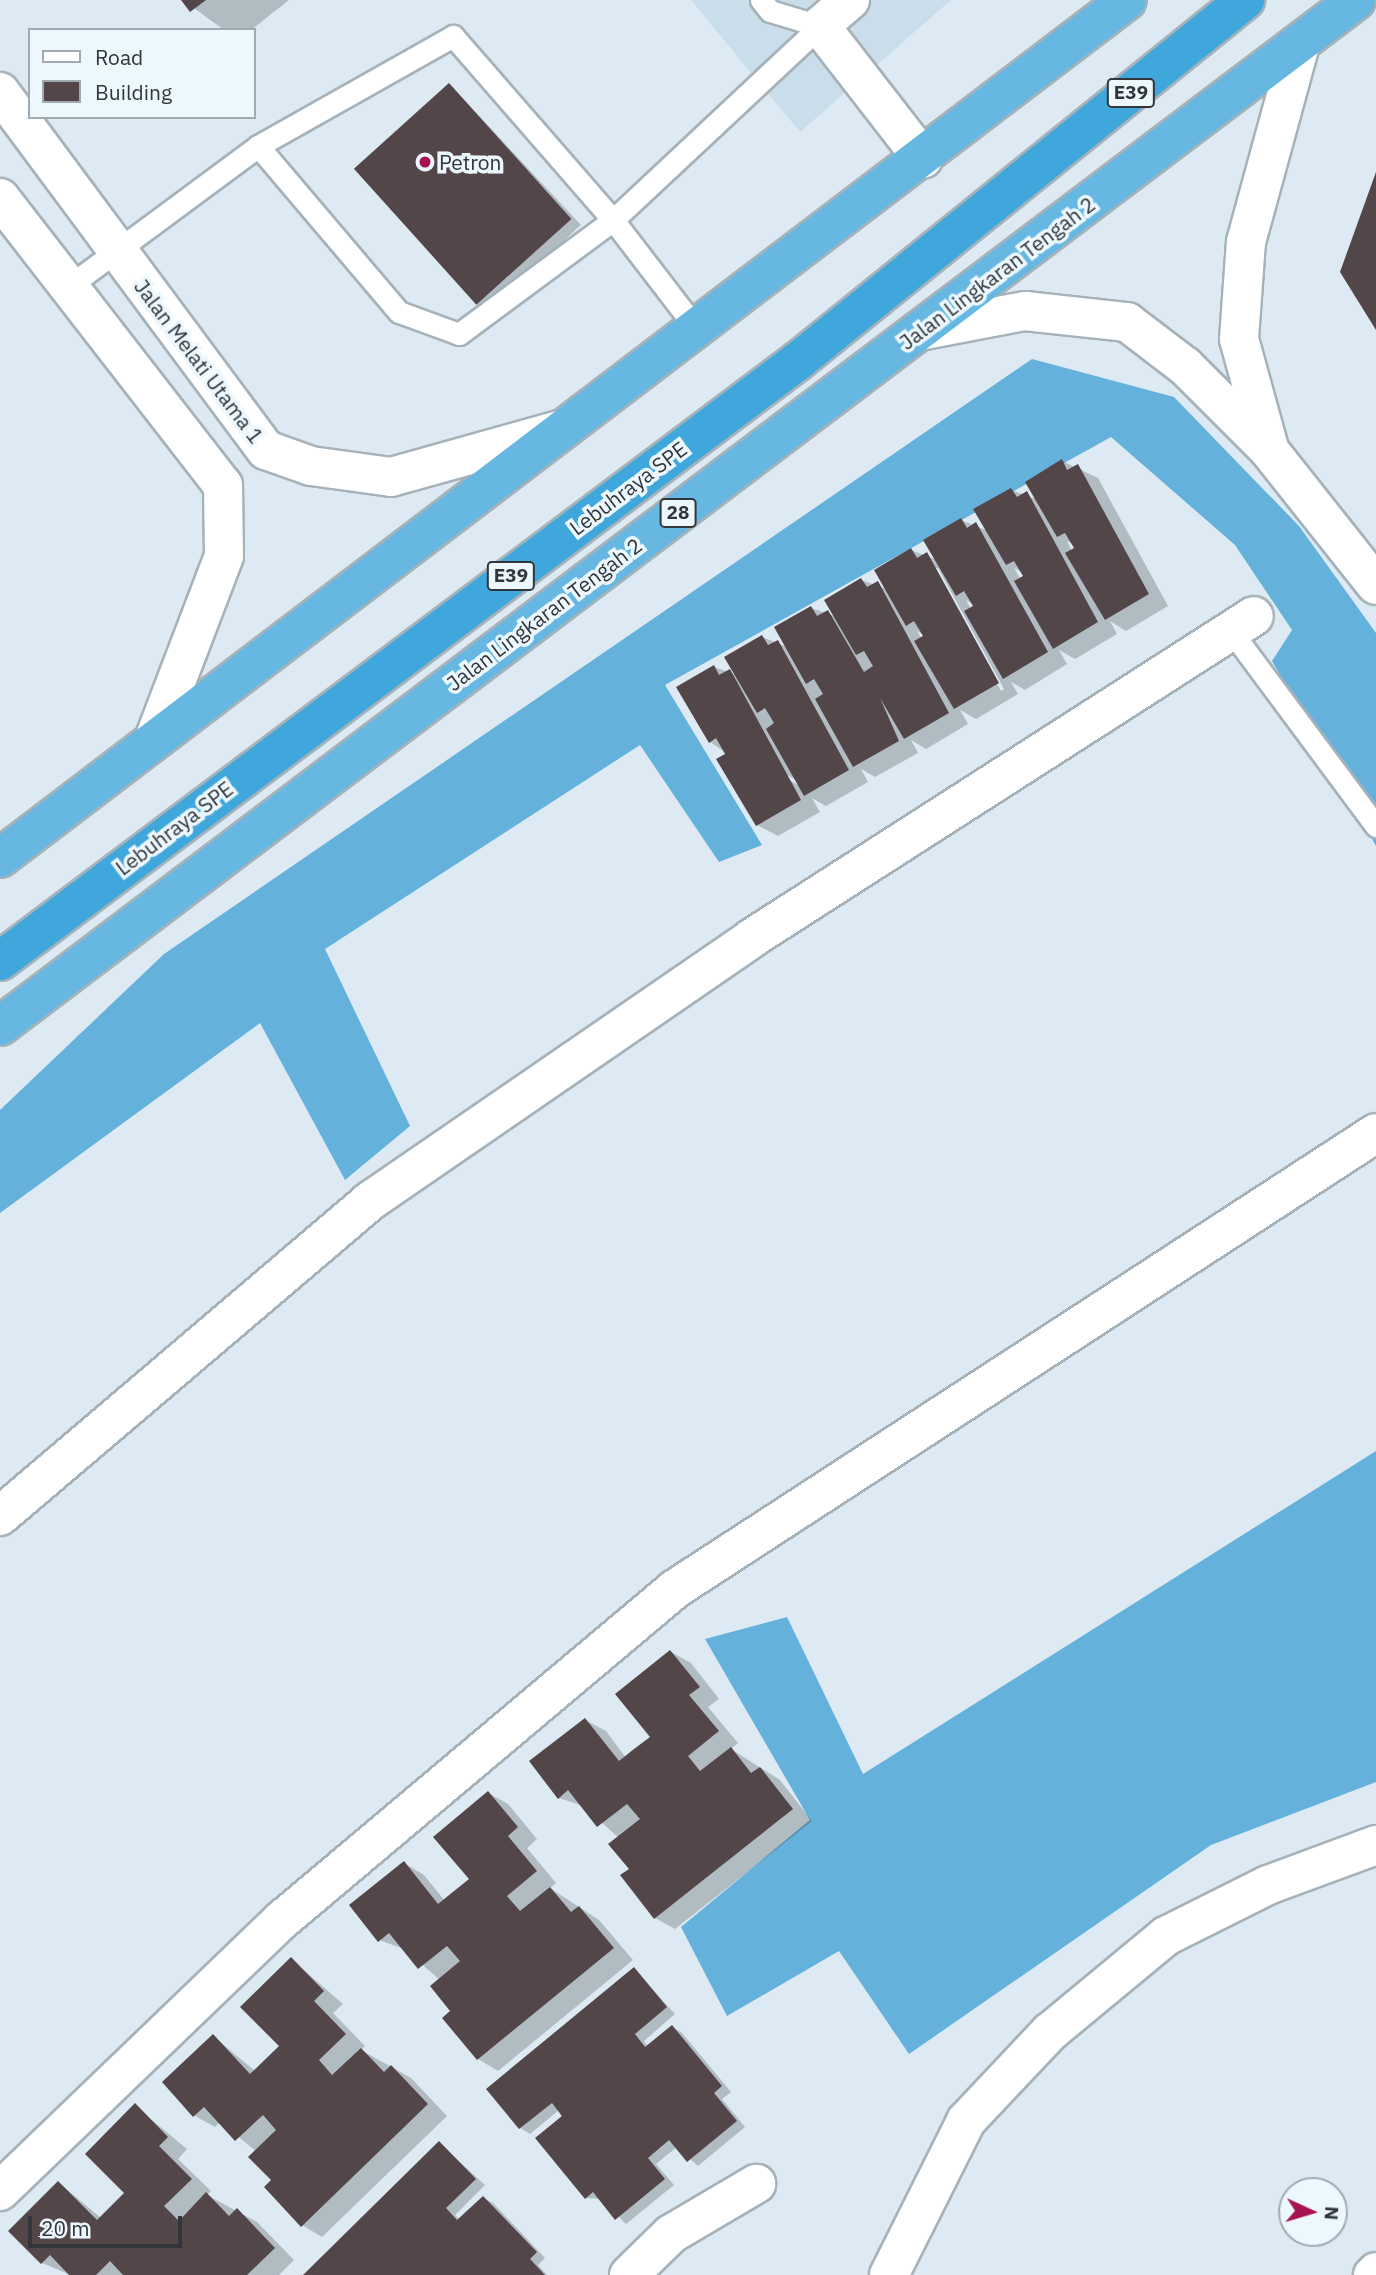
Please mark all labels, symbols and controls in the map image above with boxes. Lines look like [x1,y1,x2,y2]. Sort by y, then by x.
legend [28,28,256,119]
text: Road [95,43,143,71]
text: Building [95,78,172,106]
road number: E39 [1106,78,1156,108]
place label: Petron [439,149,501,175]
marker: Petron [417,154,433,170]
street label: Jalan Lingkaran Tengah 2 [894,191,1100,355]
street label: Jalan Melati Utama 1 [129,274,269,448]
street label: Lebuhraya SPE [564,436,692,540]
road number: 28 [659,498,697,528]
street label: Jalan Lingkaran Tengah 2 [441,532,647,696]
road number: E39 [486,561,536,592]
street label: Lebuhraya SPE [110,776,238,880]
north arrow [1278,2177,1348,2247]
scale bar [32,2202,186,2246]
text: N [1320,2206,1344,2221]
text: 20 m [41,2214,90,2242]

